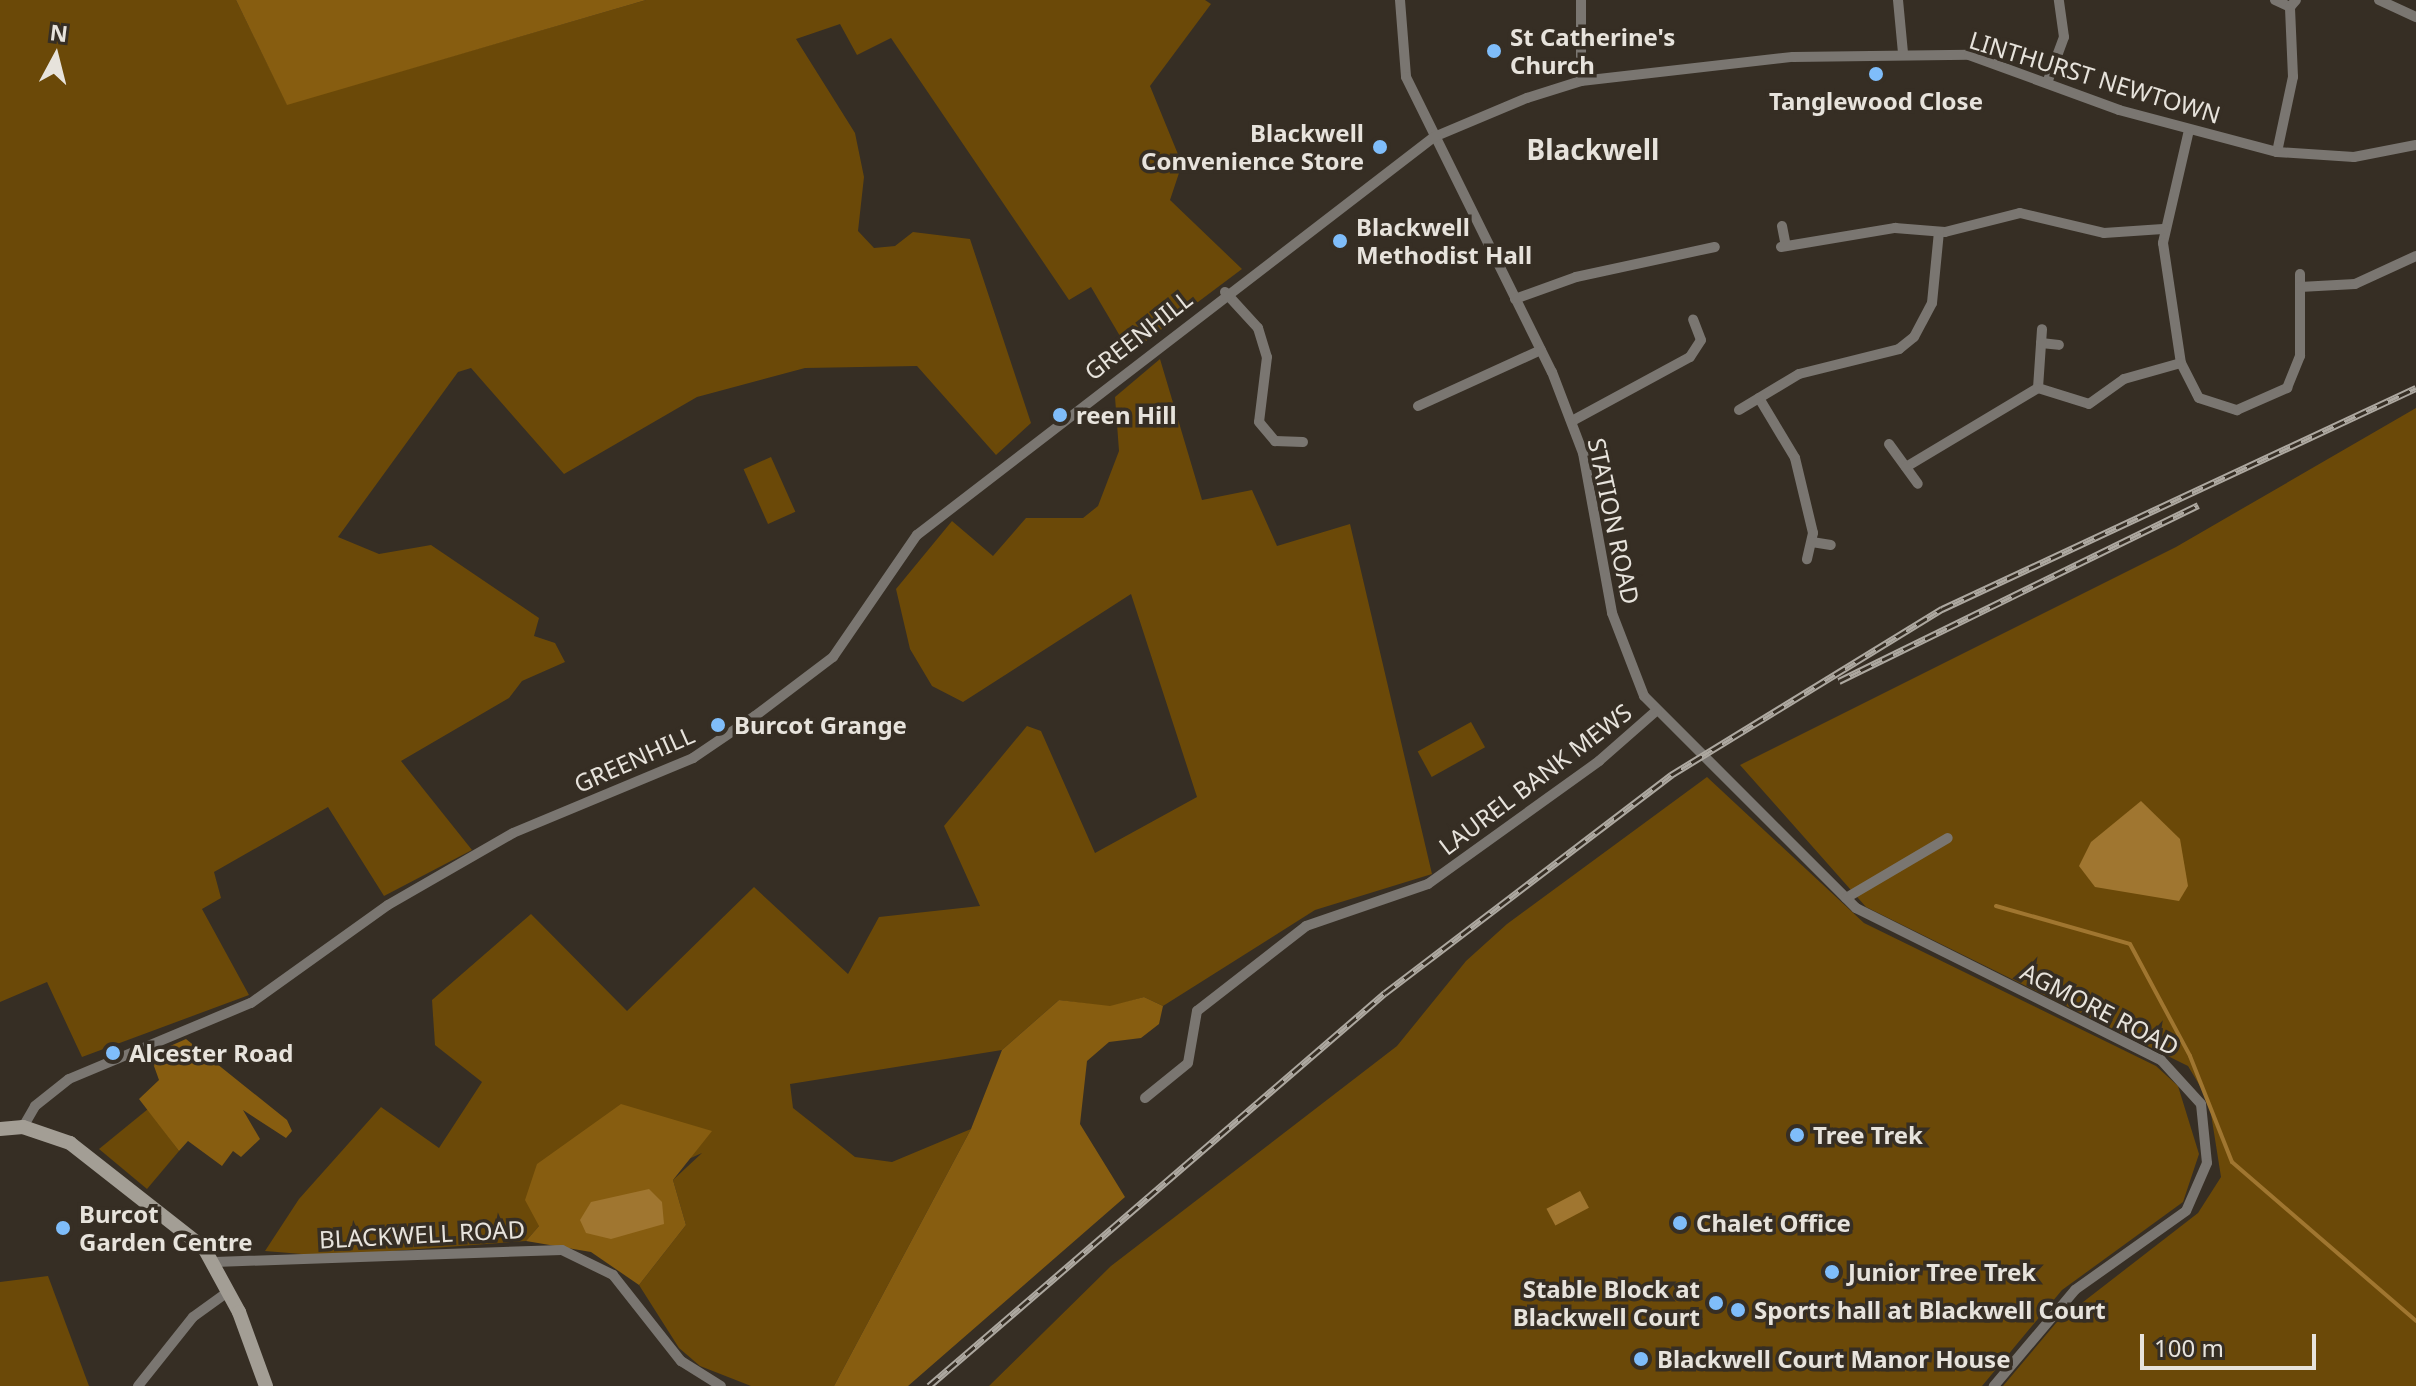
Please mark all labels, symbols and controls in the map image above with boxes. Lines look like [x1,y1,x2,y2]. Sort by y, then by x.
north arrow [16,16,96,96]
text: N [48,16,70,48]
place label: St Catherine's Church [1510,23,1675,79]
street label: LINTHURST NEWTOWN [1966,25,2224,129]
marker: St Catherine's Church [1485,42,1503,60]
marker: Tanglewood Close [1867,65,1885,83]
place label: Tanglewood Close [1769,87,1983,115]
place label: Blackwell Convenience Store [1141,119,1364,175]
district label: Blackwell [1527,132,1659,166]
marker: Blackwell Convenience Store [1371,138,1389,156]
place label: Blackwell Methodist Hall [1356,213,1532,269]
marker: Blackwell Methodist Hall [1331,232,1349,250]
street label: GREENHILL [1079,284,1197,386]
place label: reen Hill [1076,401,1177,429]
marker: reen Hill [1051,406,1069,424]
street label: STATION ROAD [1582,435,1646,607]
street label: LAUREL BANK MEWS [1433,697,1637,861]
place label: Burcot Grange [734,711,907,739]
marker: Burcot Grange [709,716,727,734]
street label: GREENHILL [569,720,699,798]
street label: AGMORE ROAD [2016,957,2184,1061]
place label: Alcester Road [129,1039,294,1067]
marker: Alcester Road [104,1044,122,1062]
place label: Tree Trek [1813,1121,1923,1149]
marker: Tree Trek [1788,1126,1806,1144]
place label: Burcot Garden Centre [79,1200,253,1256]
place label: Chalet Office [1696,1209,1851,1237]
street label: BLACKWELL ROAD [318,1214,526,1254]
marker: Chalet Office [1671,1214,1689,1232]
marker: Burcot Garden Centre [54,1219,72,1237]
place label: Junior Tree Trek [1848,1258,2036,1286]
marker: Junior Tree Trek [1823,1263,1841,1281]
place label: Stable Block at Blackwell Court [1513,1275,1700,1331]
marker: Stable Block at Blackwell Court [1707,1294,1725,1312]
place label: Sports hall at Blackwell Court [1754,1296,2106,1324]
marker: Sports hall at Blackwell Court [1729,1301,1747,1319]
scale bar [2144,1318,2320,1368]
text: 100 m [2154,1331,2224,1364]
place label: Blackwell Court Manor House [1657,1345,2010,1373]
marker: Blackwell Court Manor House [1632,1350,1650,1368]

